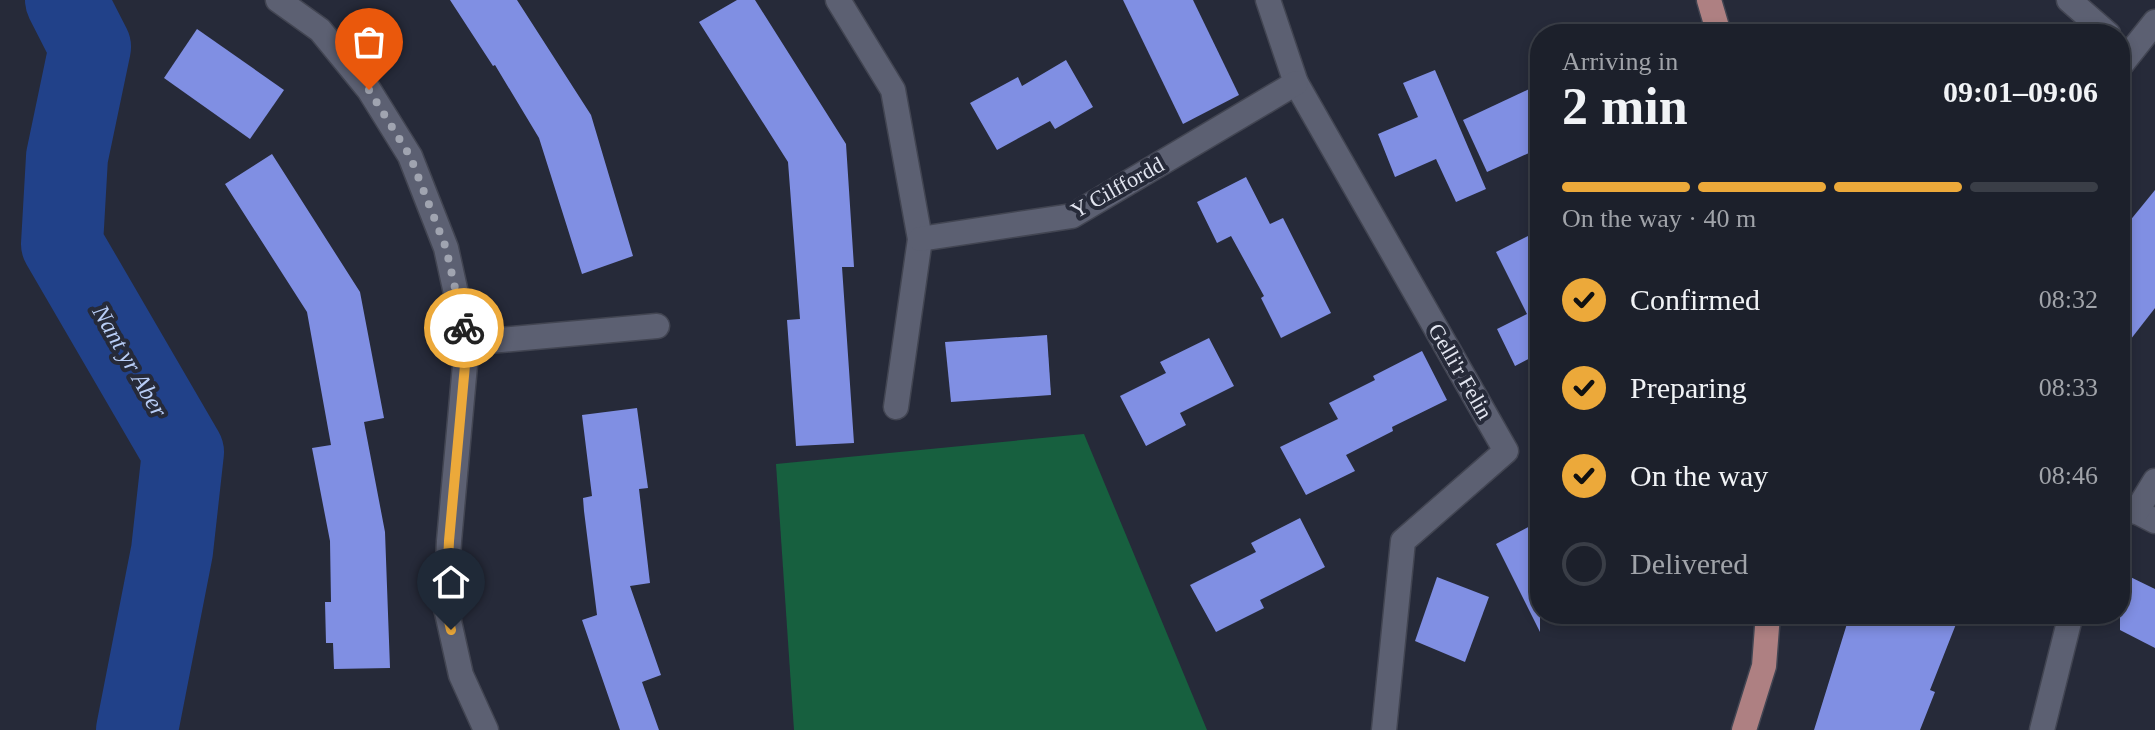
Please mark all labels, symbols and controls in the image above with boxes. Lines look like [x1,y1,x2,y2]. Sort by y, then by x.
pin [335,8,403,90]
icon: bag [347,20,391,64]
text: Arriving in [1562,47,1678,76]
text: 09:01–09:06 [1943,75,2098,108]
text: 2 min [1562,78,1688,135]
street label: Y Cilffordd [1067,152,1168,223]
text: On the way · 40 m [1562,204,1756,233]
icon: check [1562,278,1606,322]
text: Confirmed [1630,283,1760,316]
text: 08:32 [2039,285,2098,314]
courier [424,288,504,368]
water label: Nant yr Aber [87,300,173,422]
icon: bike [442,306,486,350]
street label: Gelli'r Felin [1423,319,1498,423]
icon: check [1562,366,1606,410]
text: Preparing [1630,371,1747,404]
text: 08:33 [2039,373,2098,402]
icon: check [1562,454,1606,498]
text: On the way [1630,459,1768,492]
text: 08:46 [2039,461,2098,490]
text: Delivered [1630,547,1748,580]
pin [417,548,485,630]
icon: home [429,560,473,604]

